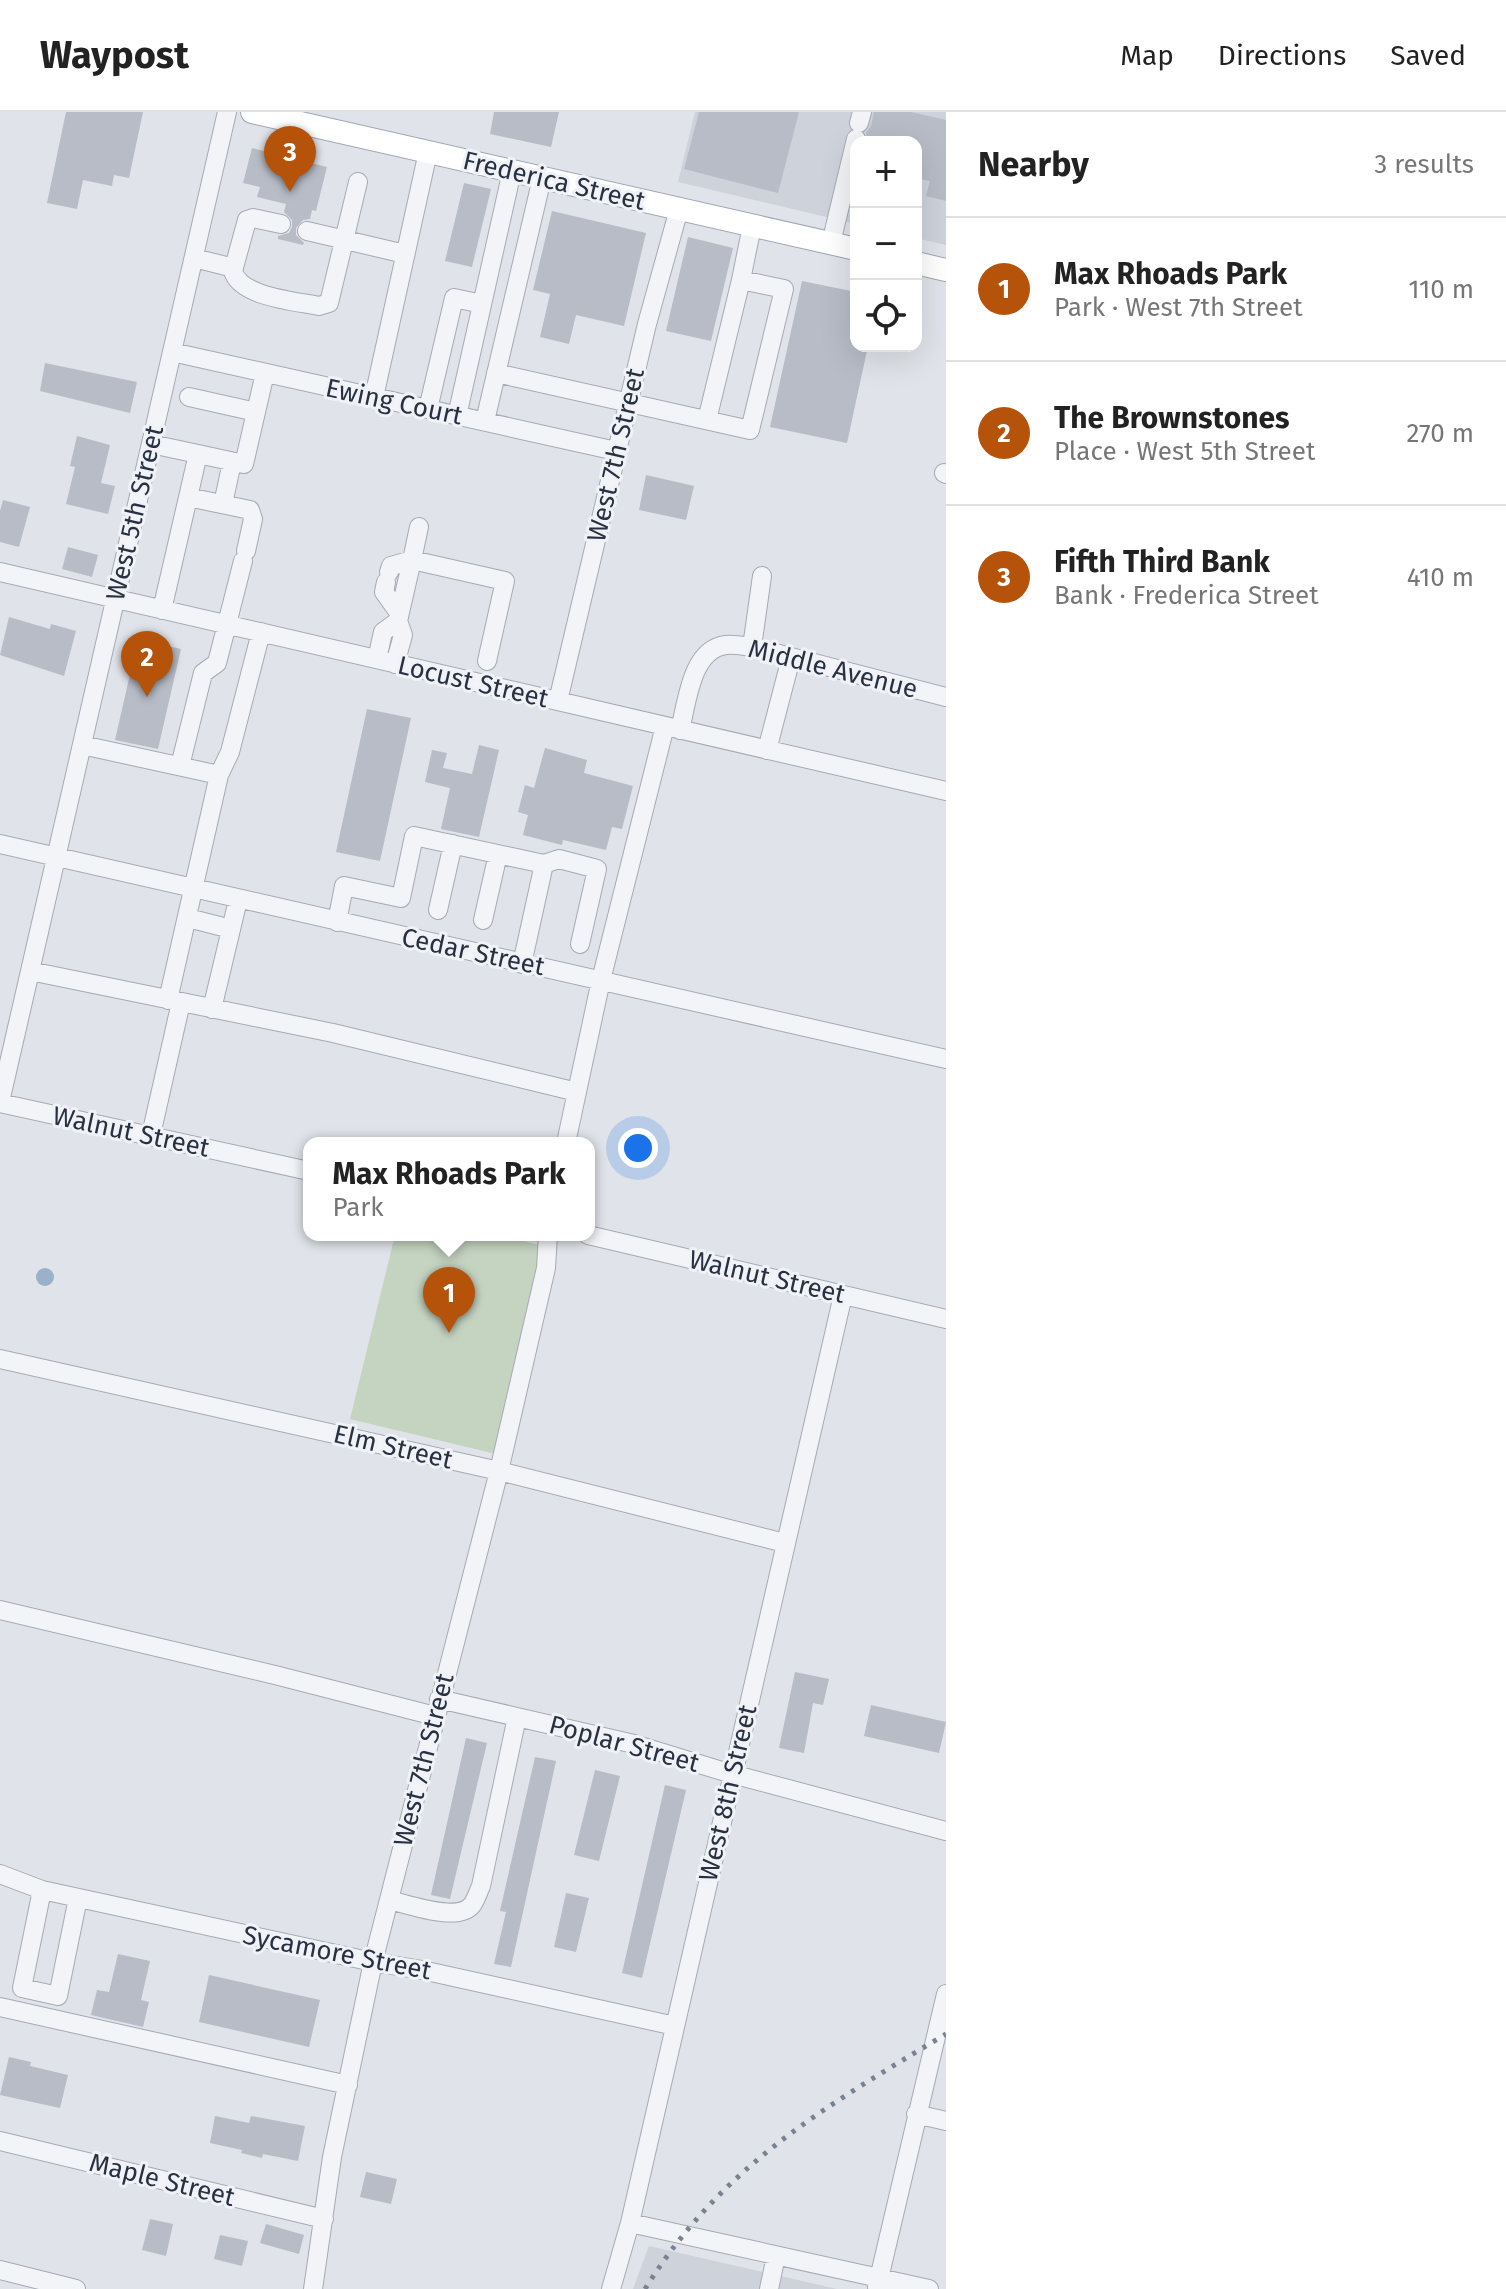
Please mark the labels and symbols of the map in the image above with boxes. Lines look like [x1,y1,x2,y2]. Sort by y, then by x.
pin: 3 [264,126,316,192]
street label: Frederica Street [460,145,649,217]
street label: West 7th Street [581,364,651,545]
street label: Ewing Court [323,372,466,432]
street label: West 5th Street [100,422,170,604]
pin: 2 [121,631,173,697]
street label: Middle Avenue [745,633,921,705]
street label: Locust Street [395,650,552,715]
street label: Cedar Street [399,922,548,982]
street label: Walnut Street [50,1100,213,1164]
your location [618,1128,658,1168]
street label: Walnut Street [686,1244,849,1310]
pin: 1 [423,1267,475,1333]
street label: Elm Street [331,1418,456,1476]
street label: West 7th Street [388,1670,461,1850]
street label: West 8th Street [693,1701,764,1884]
street label: Poplar Street [546,1709,703,1779]
street label: Sycamore Street [240,1920,434,1987]
street label: Maple Street [86,2147,239,2213]

